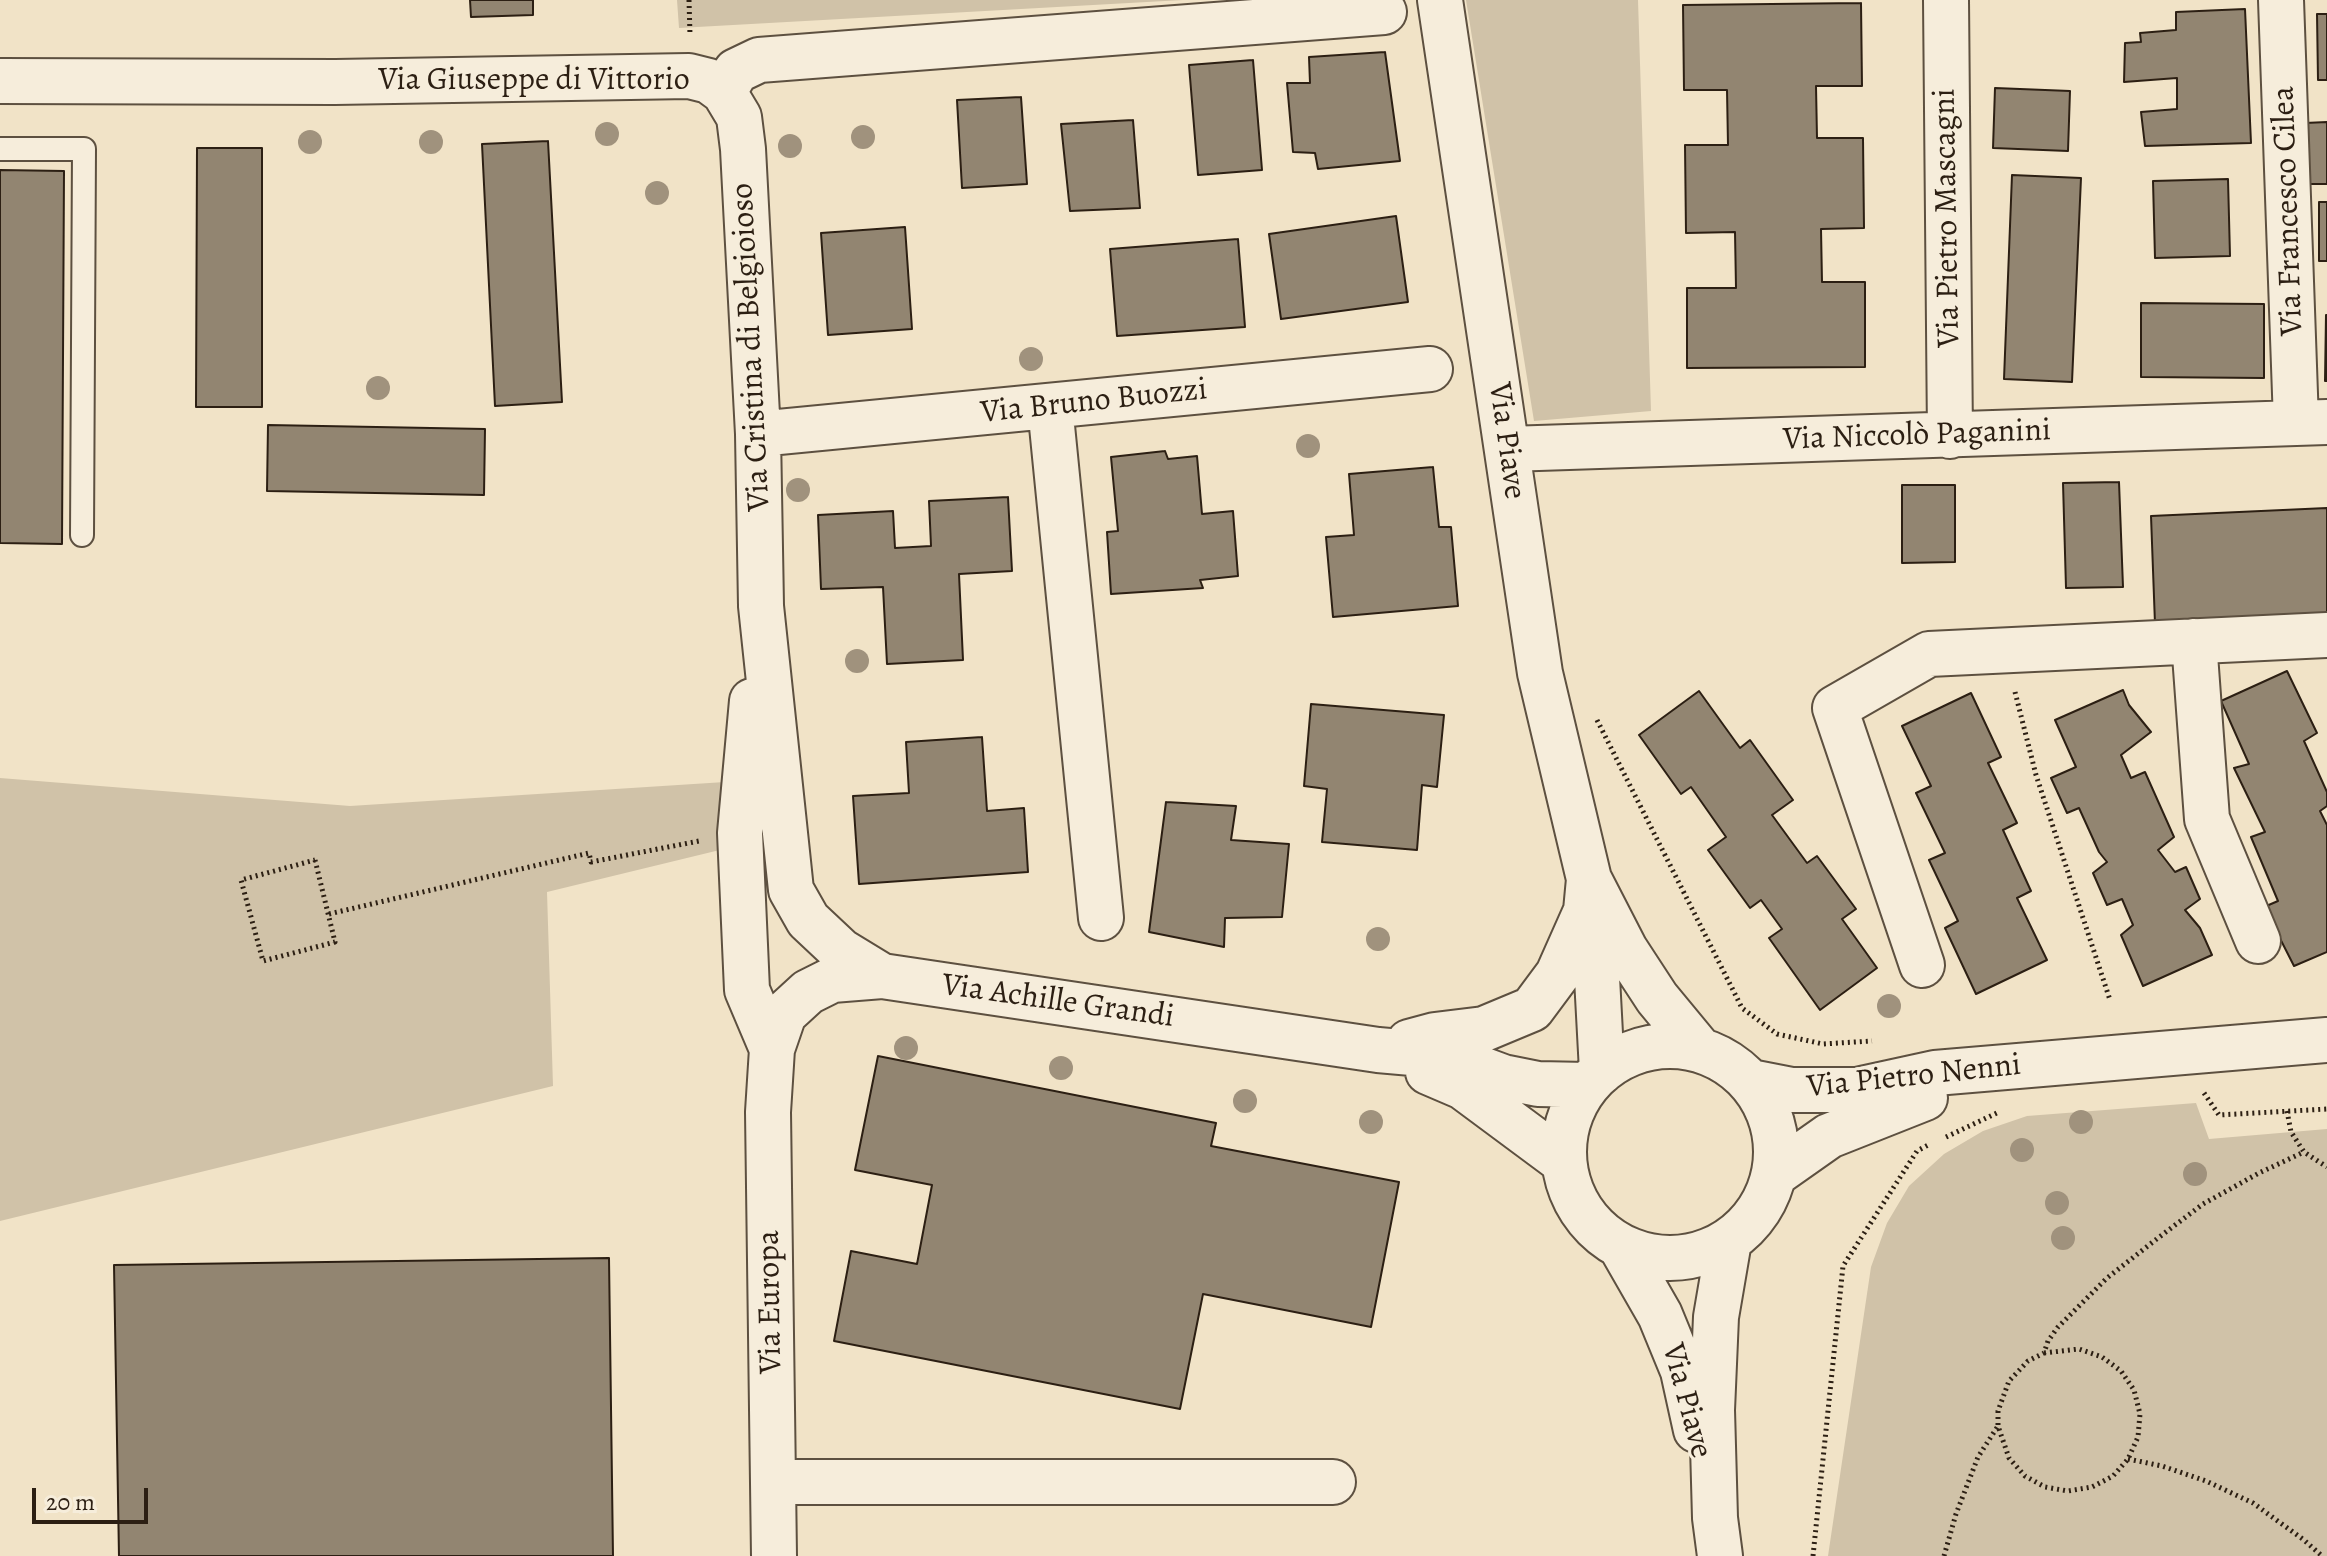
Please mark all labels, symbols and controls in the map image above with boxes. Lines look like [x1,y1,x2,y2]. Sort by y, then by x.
street label: Via Giuseppe di Vittorio [378,62,690,100]
street label: Via Francesco Cilea [2265,86,2313,336]
street label: Via Pietro Mascagni [1927,88,1969,348]
street label: Via Cristina di Belgioioso [724,182,780,512]
street label: Via Bruno Buozzi [979,371,1209,433]
street label: Via Piave [1479,380,1533,502]
street label: Via Niccolò Paganini [1782,412,2052,460]
street label: Via Achille Grandi [939,967,1177,1037]
street label: Via Pietro Nenni [1805,1047,2023,1107]
street label: Via Europa [751,1230,791,1374]
street label: Via Piave [1652,1339,1720,1463]
scale bar [36,1472,152,1522]
text: 20 m [46,1486,95,1518]

